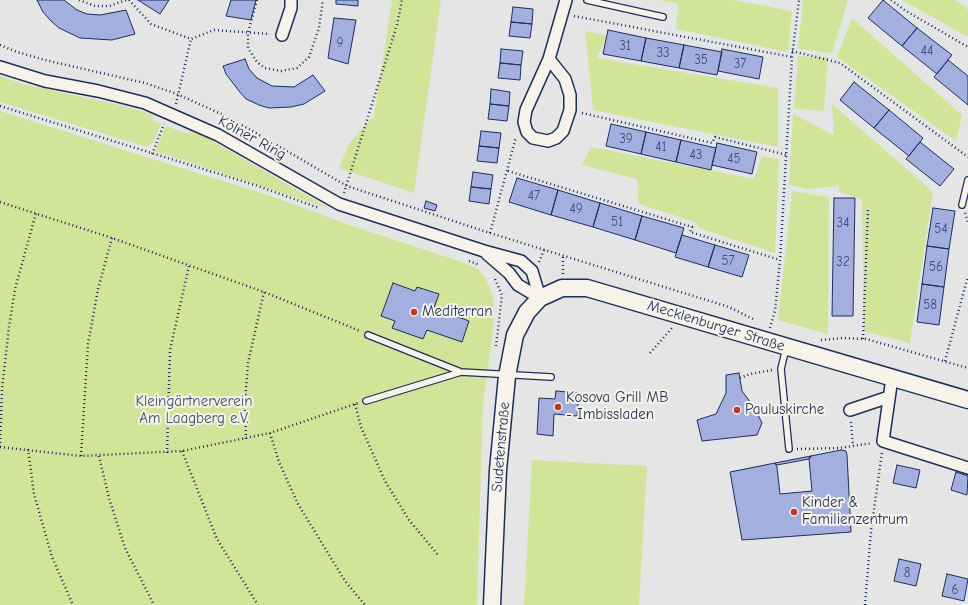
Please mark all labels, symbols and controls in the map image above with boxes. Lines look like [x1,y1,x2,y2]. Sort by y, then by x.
house number: 9 [337,35,343,51]
house number: 31 [619,38,631,54]
house number: 44 [921,43,933,59]
house number: 33 [656,45,670,61]
house number: 35 [694,52,708,68]
house number: 37 [734,56,746,72]
street label: Kölner Ring [215,112,289,164]
house number: 39 [619,131,633,147]
house number: 41 [655,139,667,155]
house number: 43 [690,147,702,163]
house number: 45 [727,151,741,167]
house number: 47 [528,188,540,204]
house number: 49 [569,201,583,217]
house number: 51 [611,214,623,230]
house number: 34 [837,215,849,231]
house number: 54 [934,221,948,237]
house number: 57 [721,253,735,269]
house number: 32 [836,254,850,270]
house number: 56 [929,259,943,275]
street label: Mecklenburger Straße [645,297,787,355]
house number: 58 [923,297,937,313]
place label: Mediterran [422,303,492,321]
marker: Mediterran [409,307,419,317]
place label: Kosova Grill MB - Imbissladen [566,389,668,424]
park label: Kleingärtnerverein Am Laagberg e.V. [136,393,252,428]
street label: Sudetenstraße [488,401,514,493]
place label: Pauluskirche [745,401,824,419]
marker: Kosova Grill MB - Imbissladen [553,402,563,412]
marker: Pauluskirche [732,405,742,415]
place label: Kinder & Familienzentrum [802,494,908,529]
marker: Kinder & Familienzentrum [789,507,799,517]
house number: 8 [904,565,910,581]
house number: 6 [951,582,959,598]

